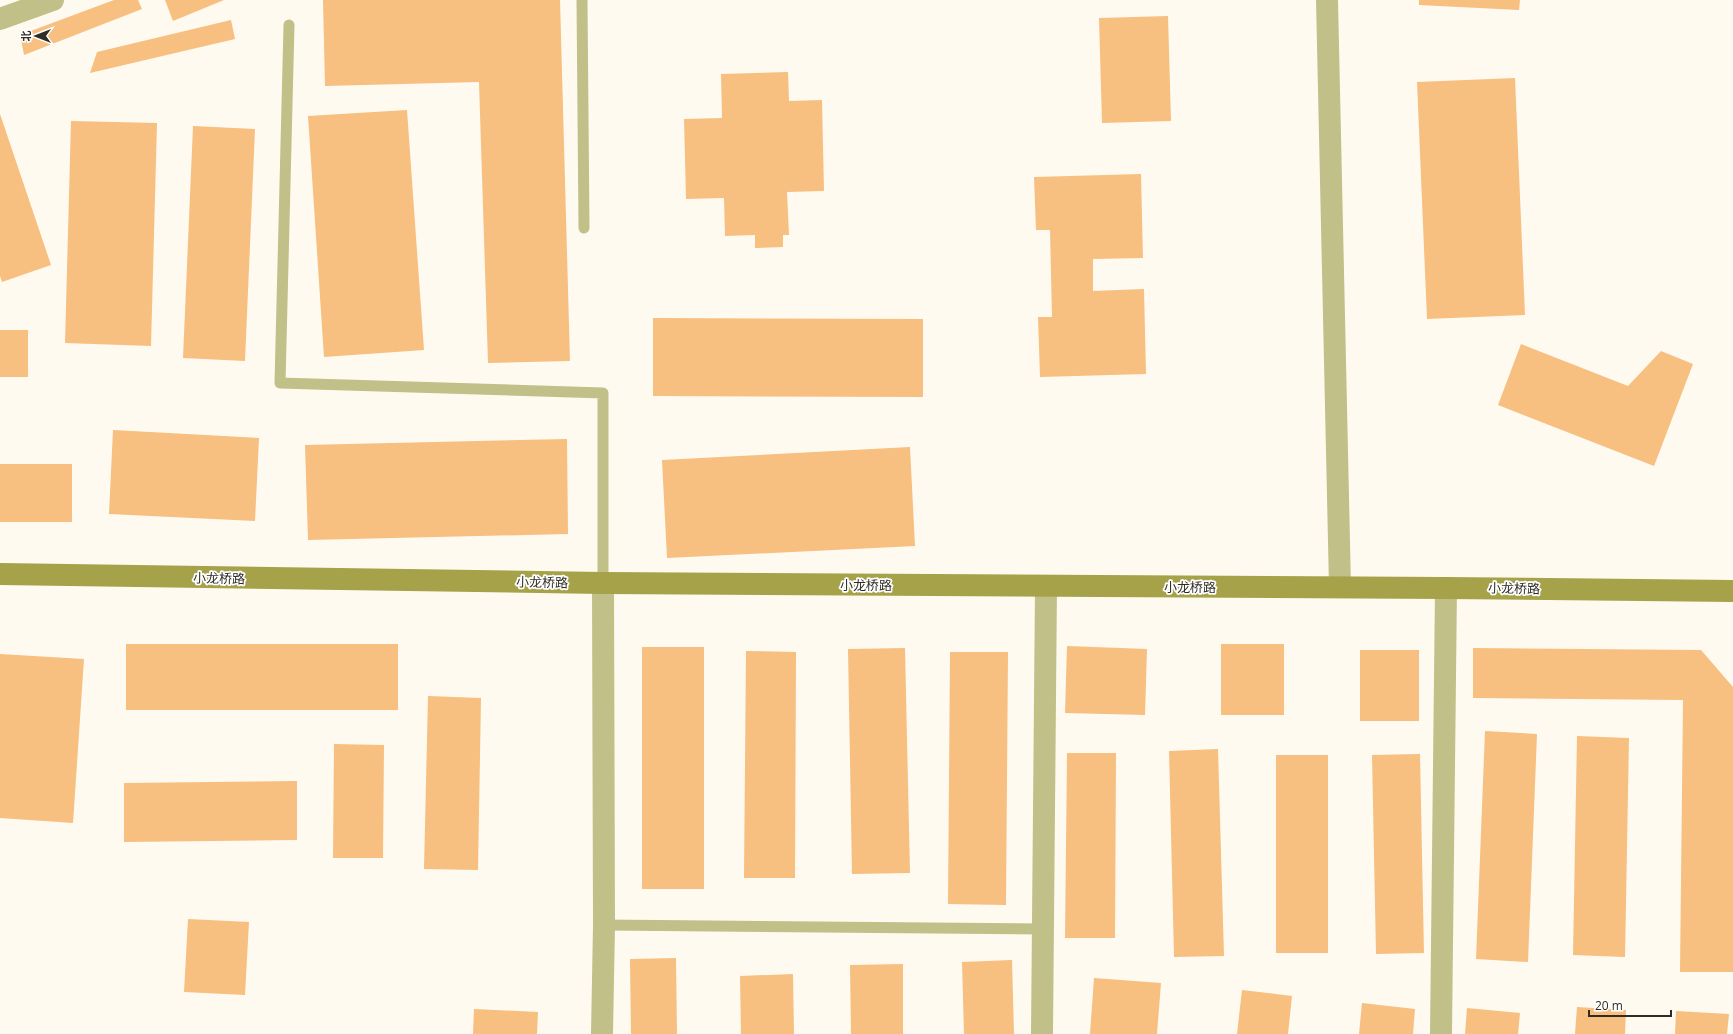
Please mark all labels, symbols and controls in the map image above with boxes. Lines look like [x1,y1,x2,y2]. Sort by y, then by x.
north arrow [16,16,56,56]
text: 北 [18,31,33,42]
street label: 小龙桥路 [193,569,245,587]
street label: 小龙桥路 [516,573,568,591]
street label: 小龙桥路 [840,576,892,594]
street label: 小龙桥路 [1164,578,1216,596]
street label: 小龙桥路 [1488,579,1540,597]
scale bar [1589,992,1671,1018]
text: 20 m [1595,997,1623,1014]

